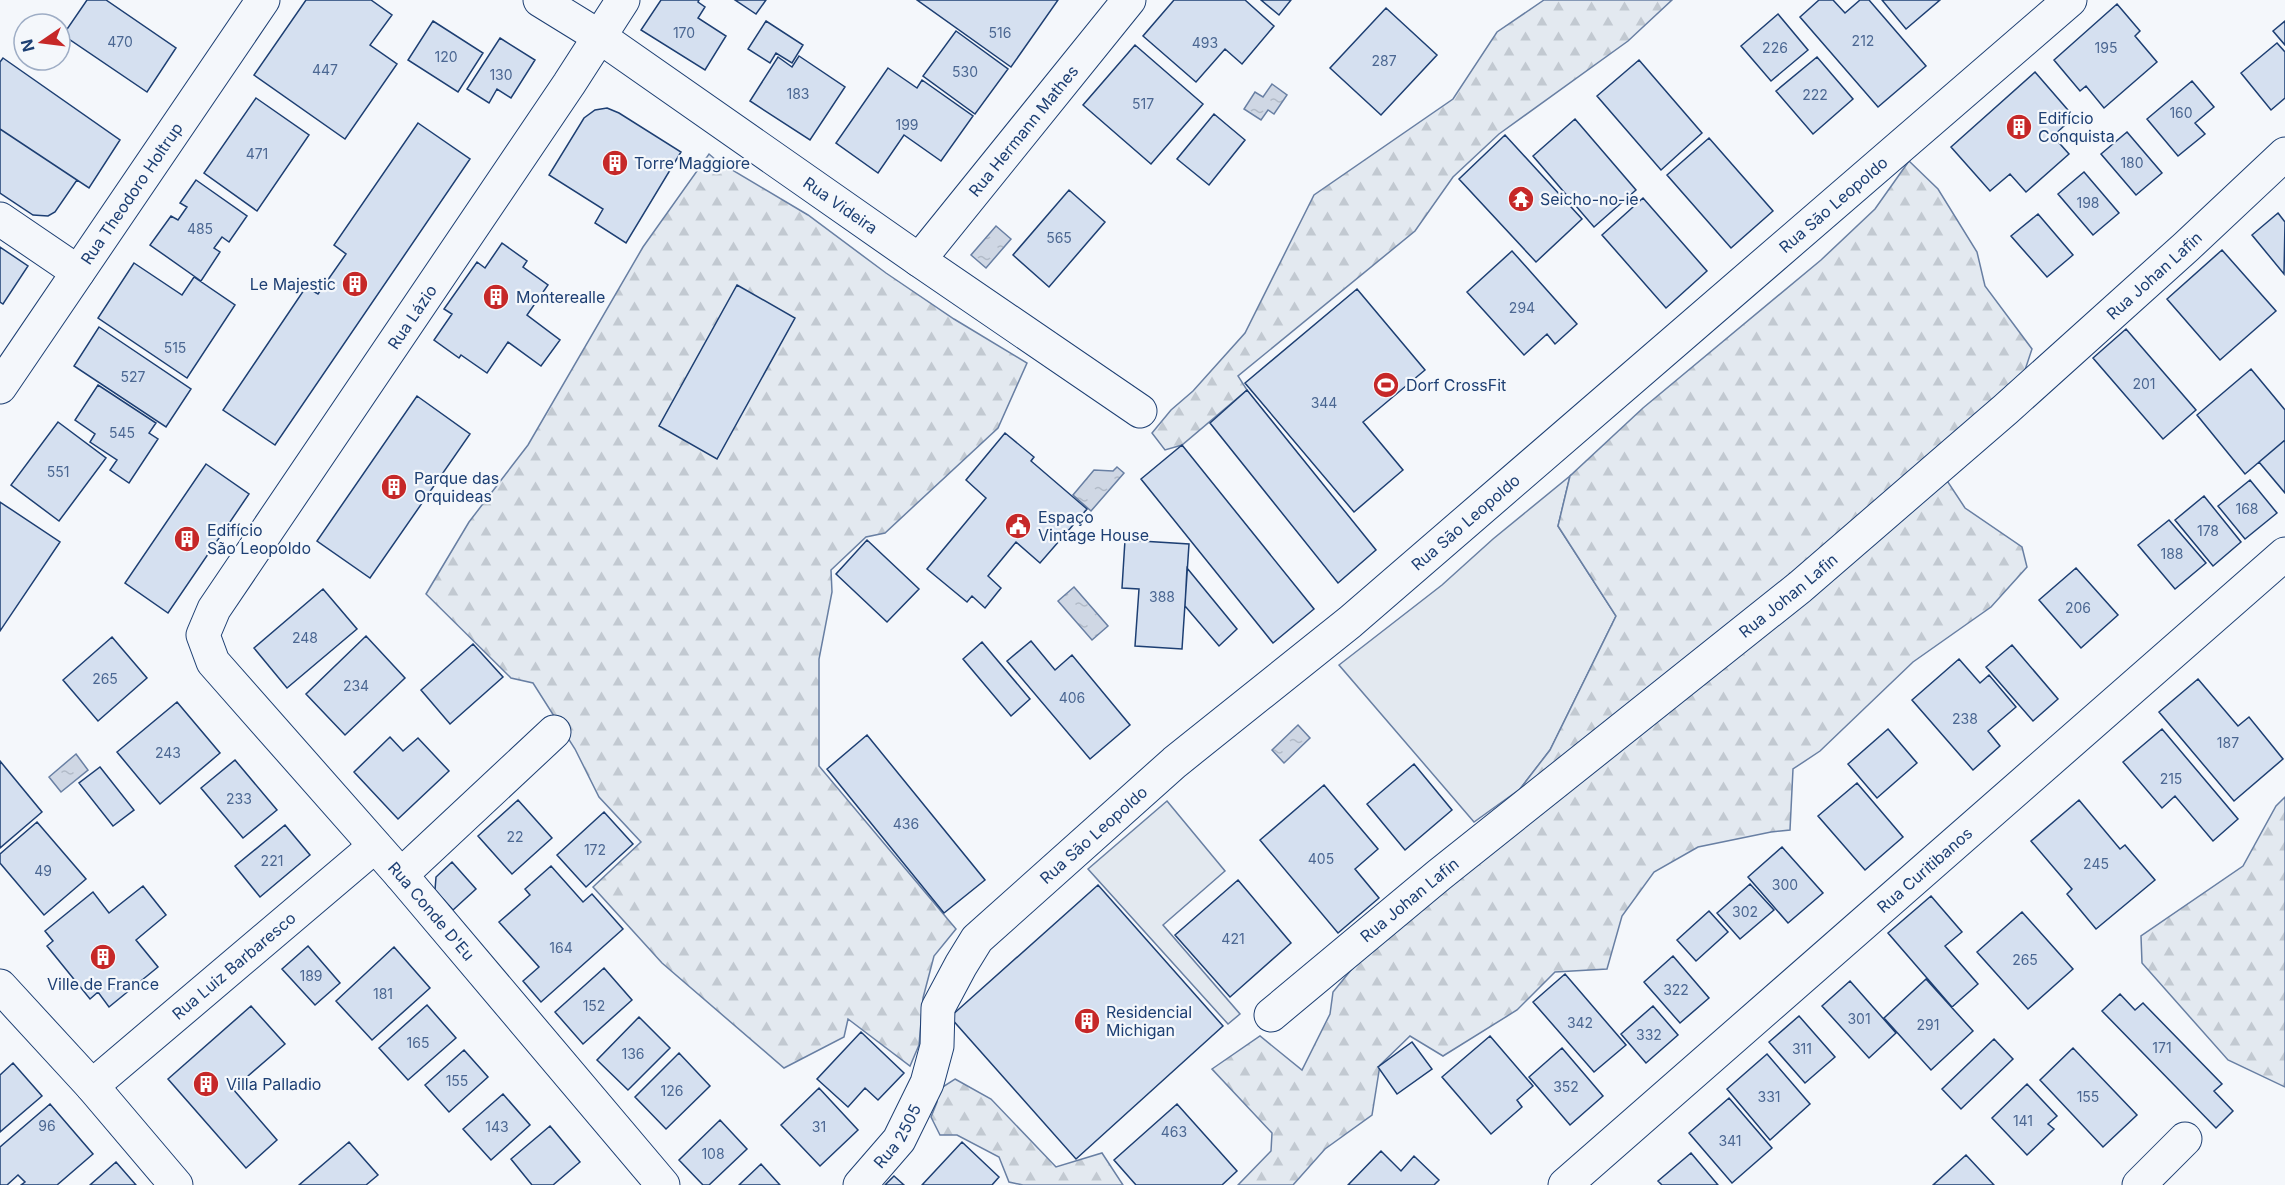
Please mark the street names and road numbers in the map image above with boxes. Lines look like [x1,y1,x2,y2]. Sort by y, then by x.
street label: Rua Hermann Mathes [964,61,1082,201]
street label: Rua Theodoro Holtrup [76,119,187,268]
street label: Rua São Leopoldo [1775,152,1892,257]
street label: Rua Videira [800,172,882,238]
street label: Rua Johan Lafin [2102,227,2206,324]
street label: Rua Lázio [383,281,441,353]
street label: Rua São Leopoldo [1407,470,1524,575]
street label: Rua Johan Lafin [1735,549,1842,642]
street label: Rua São Leopoldo [1036,782,1151,888]
street label: Rua Curitibanos [1873,823,1976,917]
street label: Rua Johan Lafin [1356,853,1463,946]
street label: Rua Conde D'Eu [384,858,479,965]
street label: Rua Luiz Barbaresco [168,908,300,1024]
street label: Rua 2505 [869,1101,925,1172]

